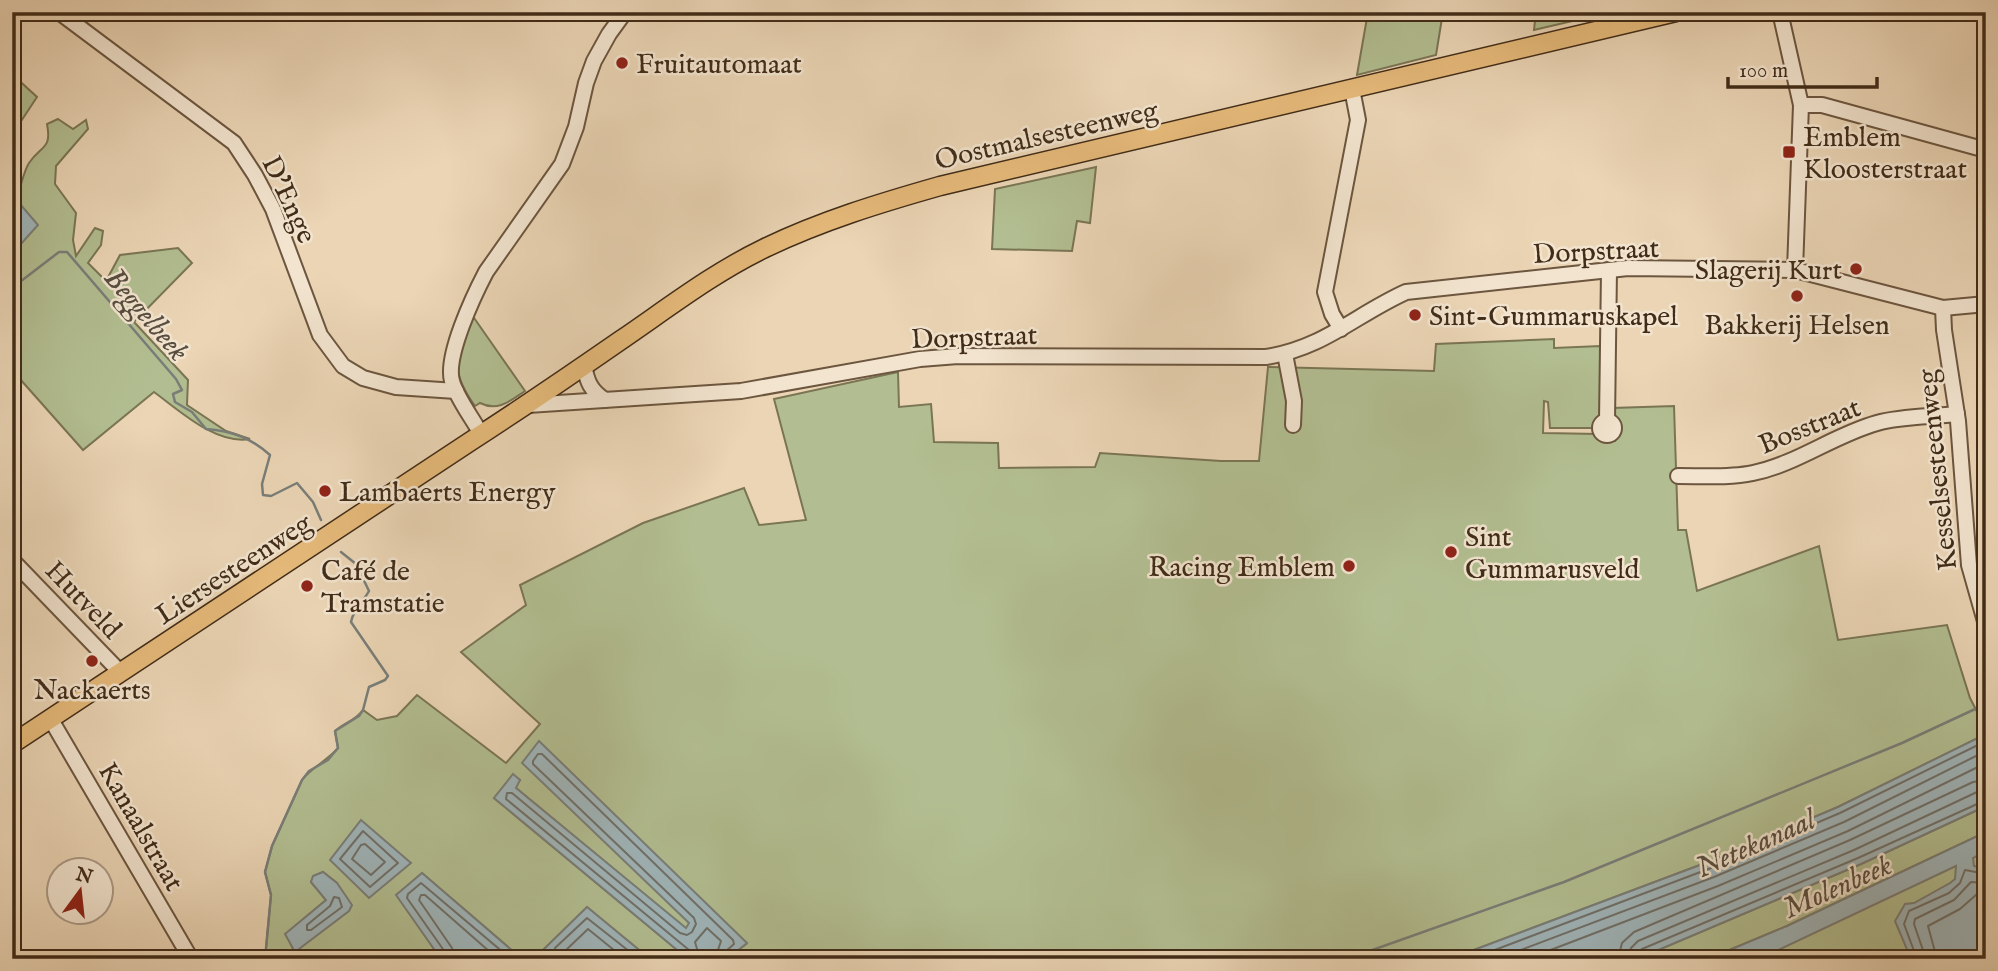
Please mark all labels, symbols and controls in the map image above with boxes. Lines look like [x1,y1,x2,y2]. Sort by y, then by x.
scale bar [1728,46,1877,90]
place label: Fruitautomaat [636,48,802,83]
marker: Fruitautomaat [614,55,630,71]
text: 100 m [1739,58,1788,85]
street label: Oostmalsesteenweg [932,94,1162,179]
place label: Emblem Kloosterstraat [1803,121,1967,188]
marker: Emblem Kloosterstraat [1781,144,1797,160]
street label: D'Enge [252,151,323,249]
street label: Dorpstraat [1532,232,1661,273]
place label: Slagerij Kurt [1695,254,1842,289]
water label: Beggelbeek [94,261,197,370]
marker: Slagerij Kurt [1848,261,1864,277]
marker: Bakkerij Helsen [1789,288,1805,304]
place label: Sint-Gummaruskapel [1429,300,1678,335]
marker: Sint-Gummaruskapel [1407,307,1423,323]
place label: Bakkerij Helsen [1704,309,1890,344]
street label: Dorpstraat [910,319,1038,358]
street label: Kesselsesteenweg [1910,367,1966,572]
street label: Bosstraat [1754,391,1866,464]
place label: Lambaerts Energy [339,476,556,511]
marker: Lambaerts Energy [317,483,333,499]
street label: Liersesteenweg [150,506,320,634]
place label: Sint Gummarusveld [1465,521,1639,588]
marker: Sint Gummarusveld [1443,544,1459,560]
place label: Racing Emblem [1148,551,1335,586]
street label: Hutveld [36,554,128,647]
place label: Café de Tramstatie [321,555,445,622]
marker: Racing Emblem [1341,558,1357,574]
marker: Café de Tramstatie [299,578,315,594]
marker: Nackaerts [84,653,100,669]
place label: Nackaerts [33,674,151,709]
street label: Kanaalstraat [89,757,191,898]
water label: Netekanaal [1690,800,1824,888]
water label: Molenbeek [1777,847,1898,929]
north arrow [46,856,116,926]
text: N [72,863,95,890]

